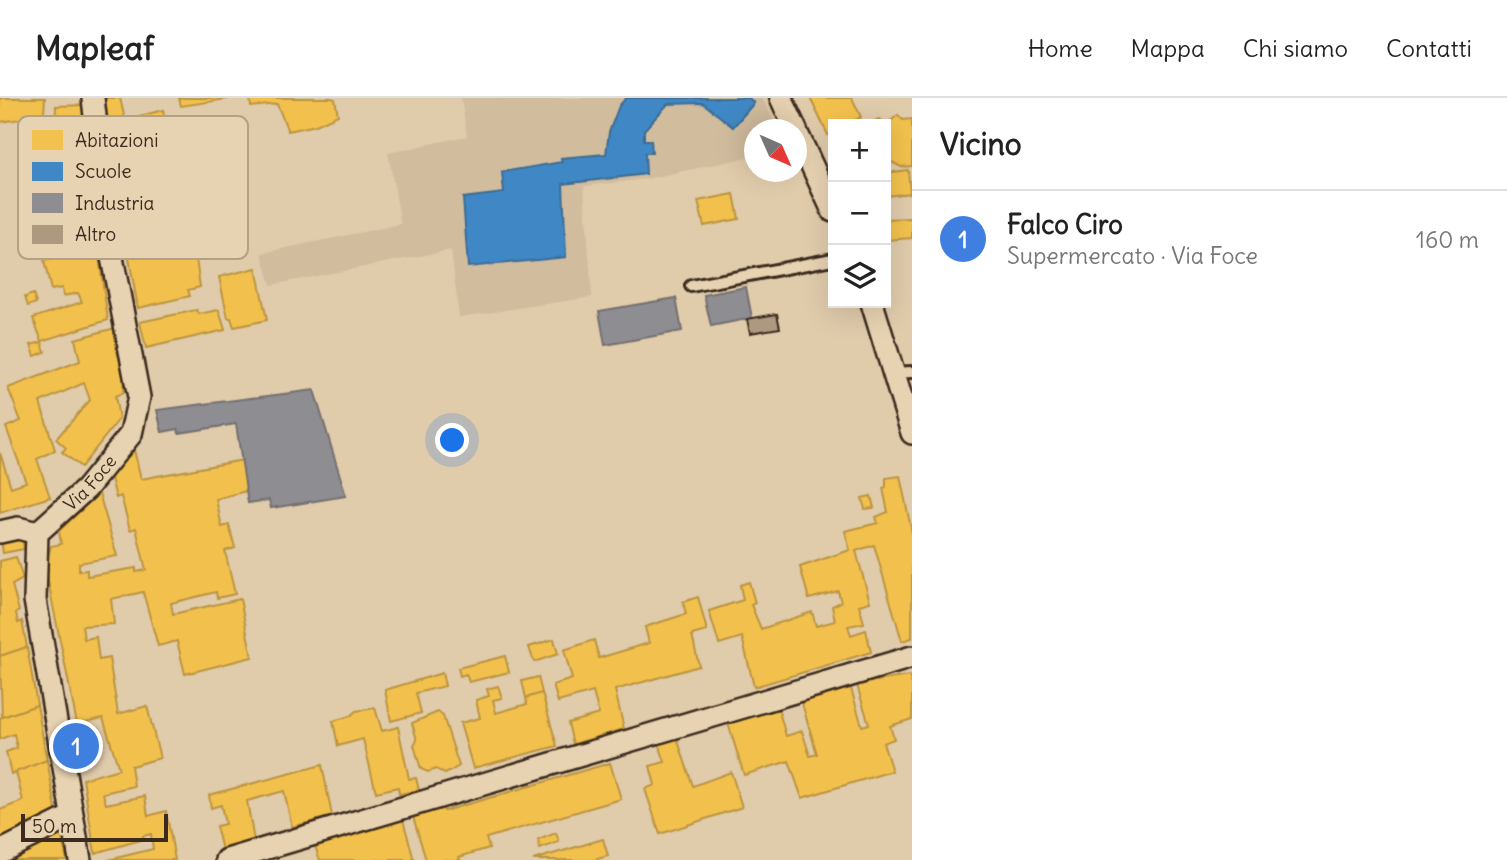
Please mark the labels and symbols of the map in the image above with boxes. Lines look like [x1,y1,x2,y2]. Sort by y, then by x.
legend [18,116,248,259]
north arrow [744,119,807,182]
text: Abitazioni [75,128,158,152]
text: Scuole [75,159,131,183]
text: Industria [75,191,154,215]
text: Altro [75,222,116,246]
your location [435,423,469,457]
street label: Via Foce [58,450,121,515]
pin: 1 [53,720,99,772]
scale bar [21,811,168,843]

